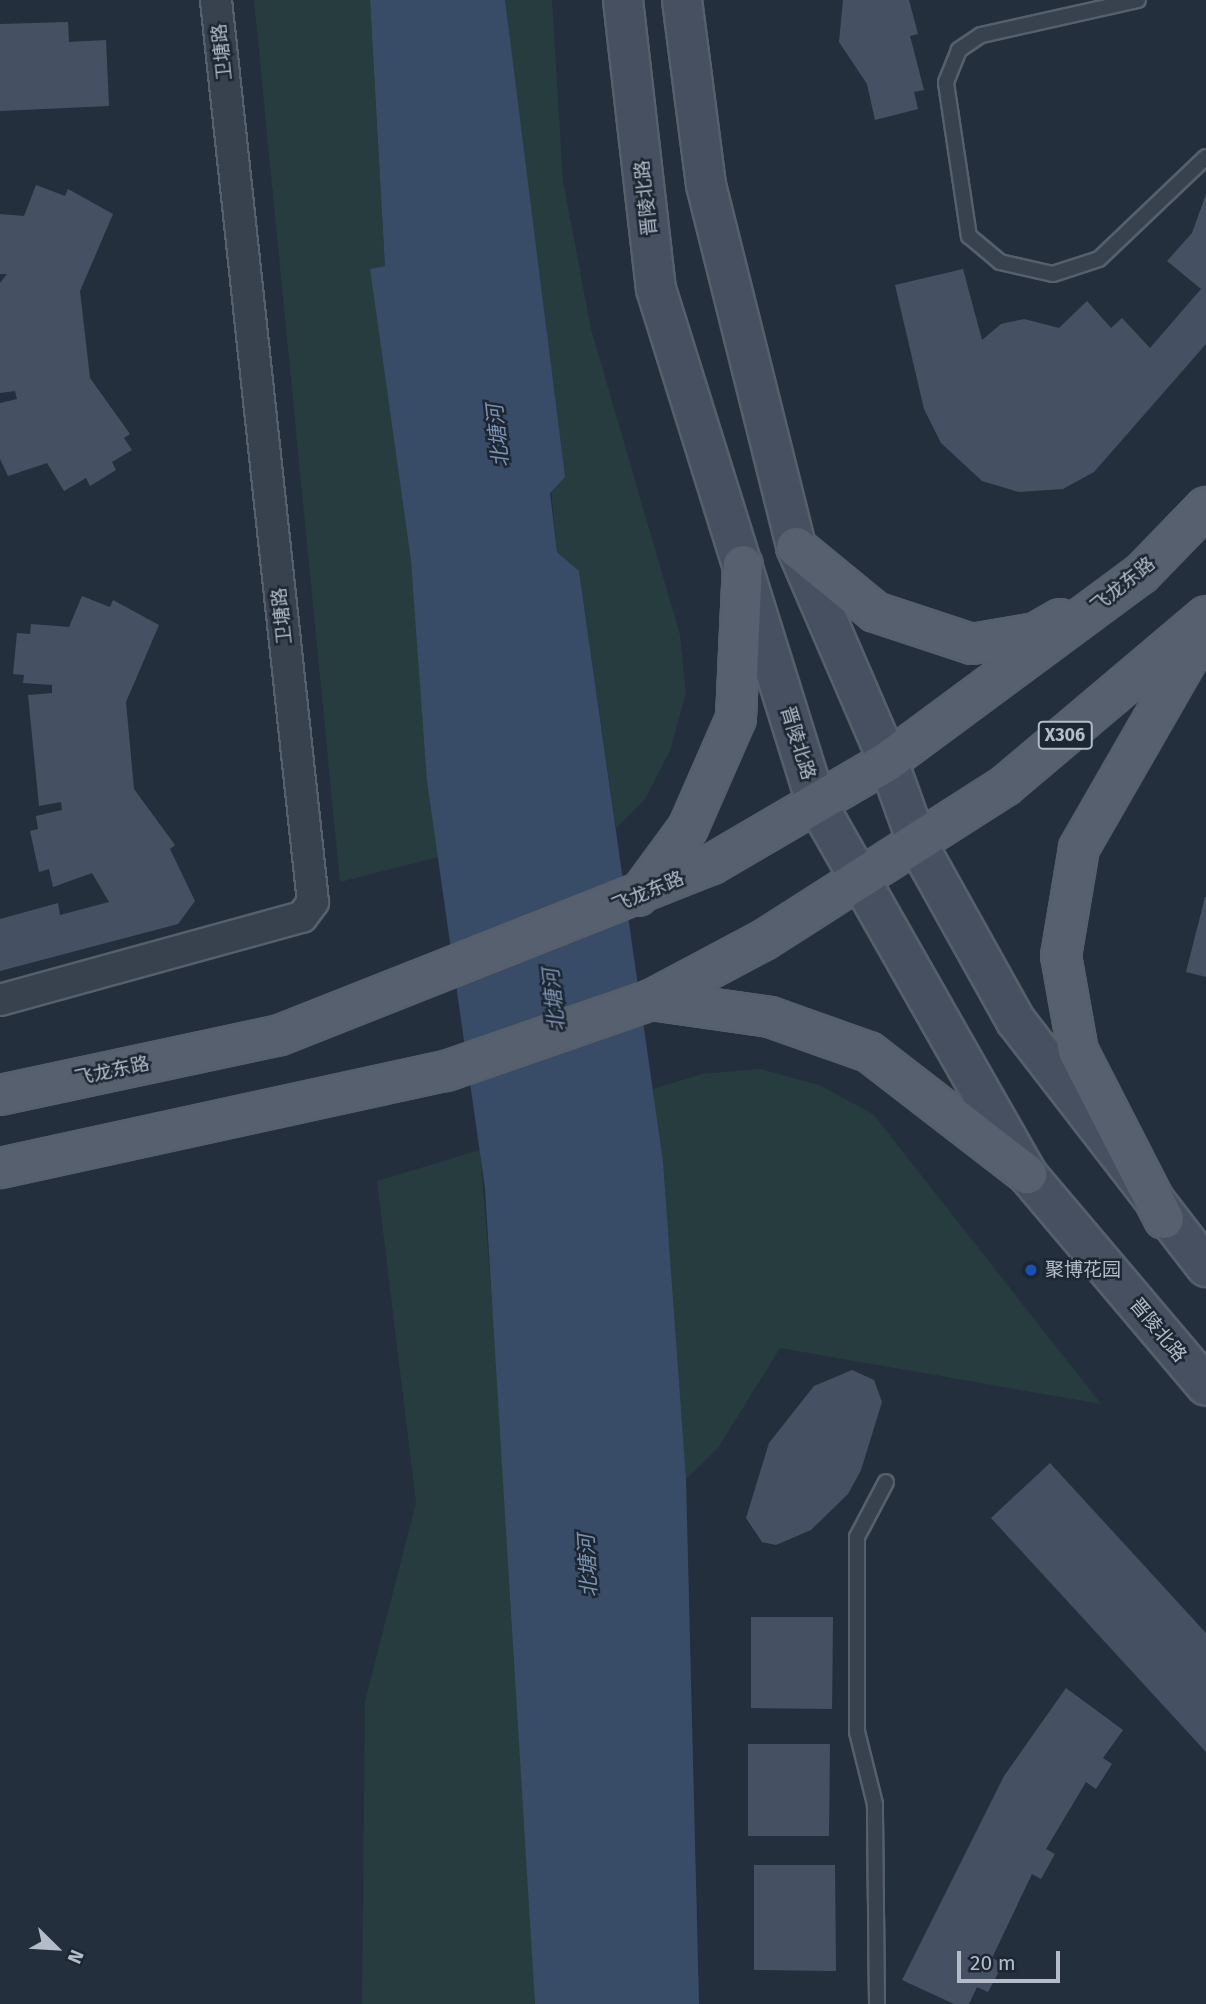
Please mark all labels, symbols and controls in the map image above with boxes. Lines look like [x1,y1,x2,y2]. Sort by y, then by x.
street label: 卫塘路 [208,22,236,82]
street label: 晋陵北路 [631,159,661,237]
water label: 北塘河 [482,403,514,469]
street label: 飞龙东路 [1086,552,1160,618]
street label: 卫塘路 [268,586,296,646]
street label: 晋陵北路 [776,703,820,783]
road number: X306 [1037,720,1093,750]
street label: 飞龙东路 [609,867,687,917]
water label: 北塘河 [538,967,570,1033]
street label: 飞龙东路 [72,1052,152,1090]
place label: 聚博花园 [1045,1259,1121,1281]
marker: 聚博花园 [1023,1262,1039,1278]
street label: 晋陵北路 [1125,1294,1191,1366]
water label: 北塘河 [574,1534,602,1598]
north arrow [21,1913,91,1983]
scale bar [961,1938,1064,1982]
text: N [63,1946,89,1967]
text: 20 m [970,1950,1016,1976]

